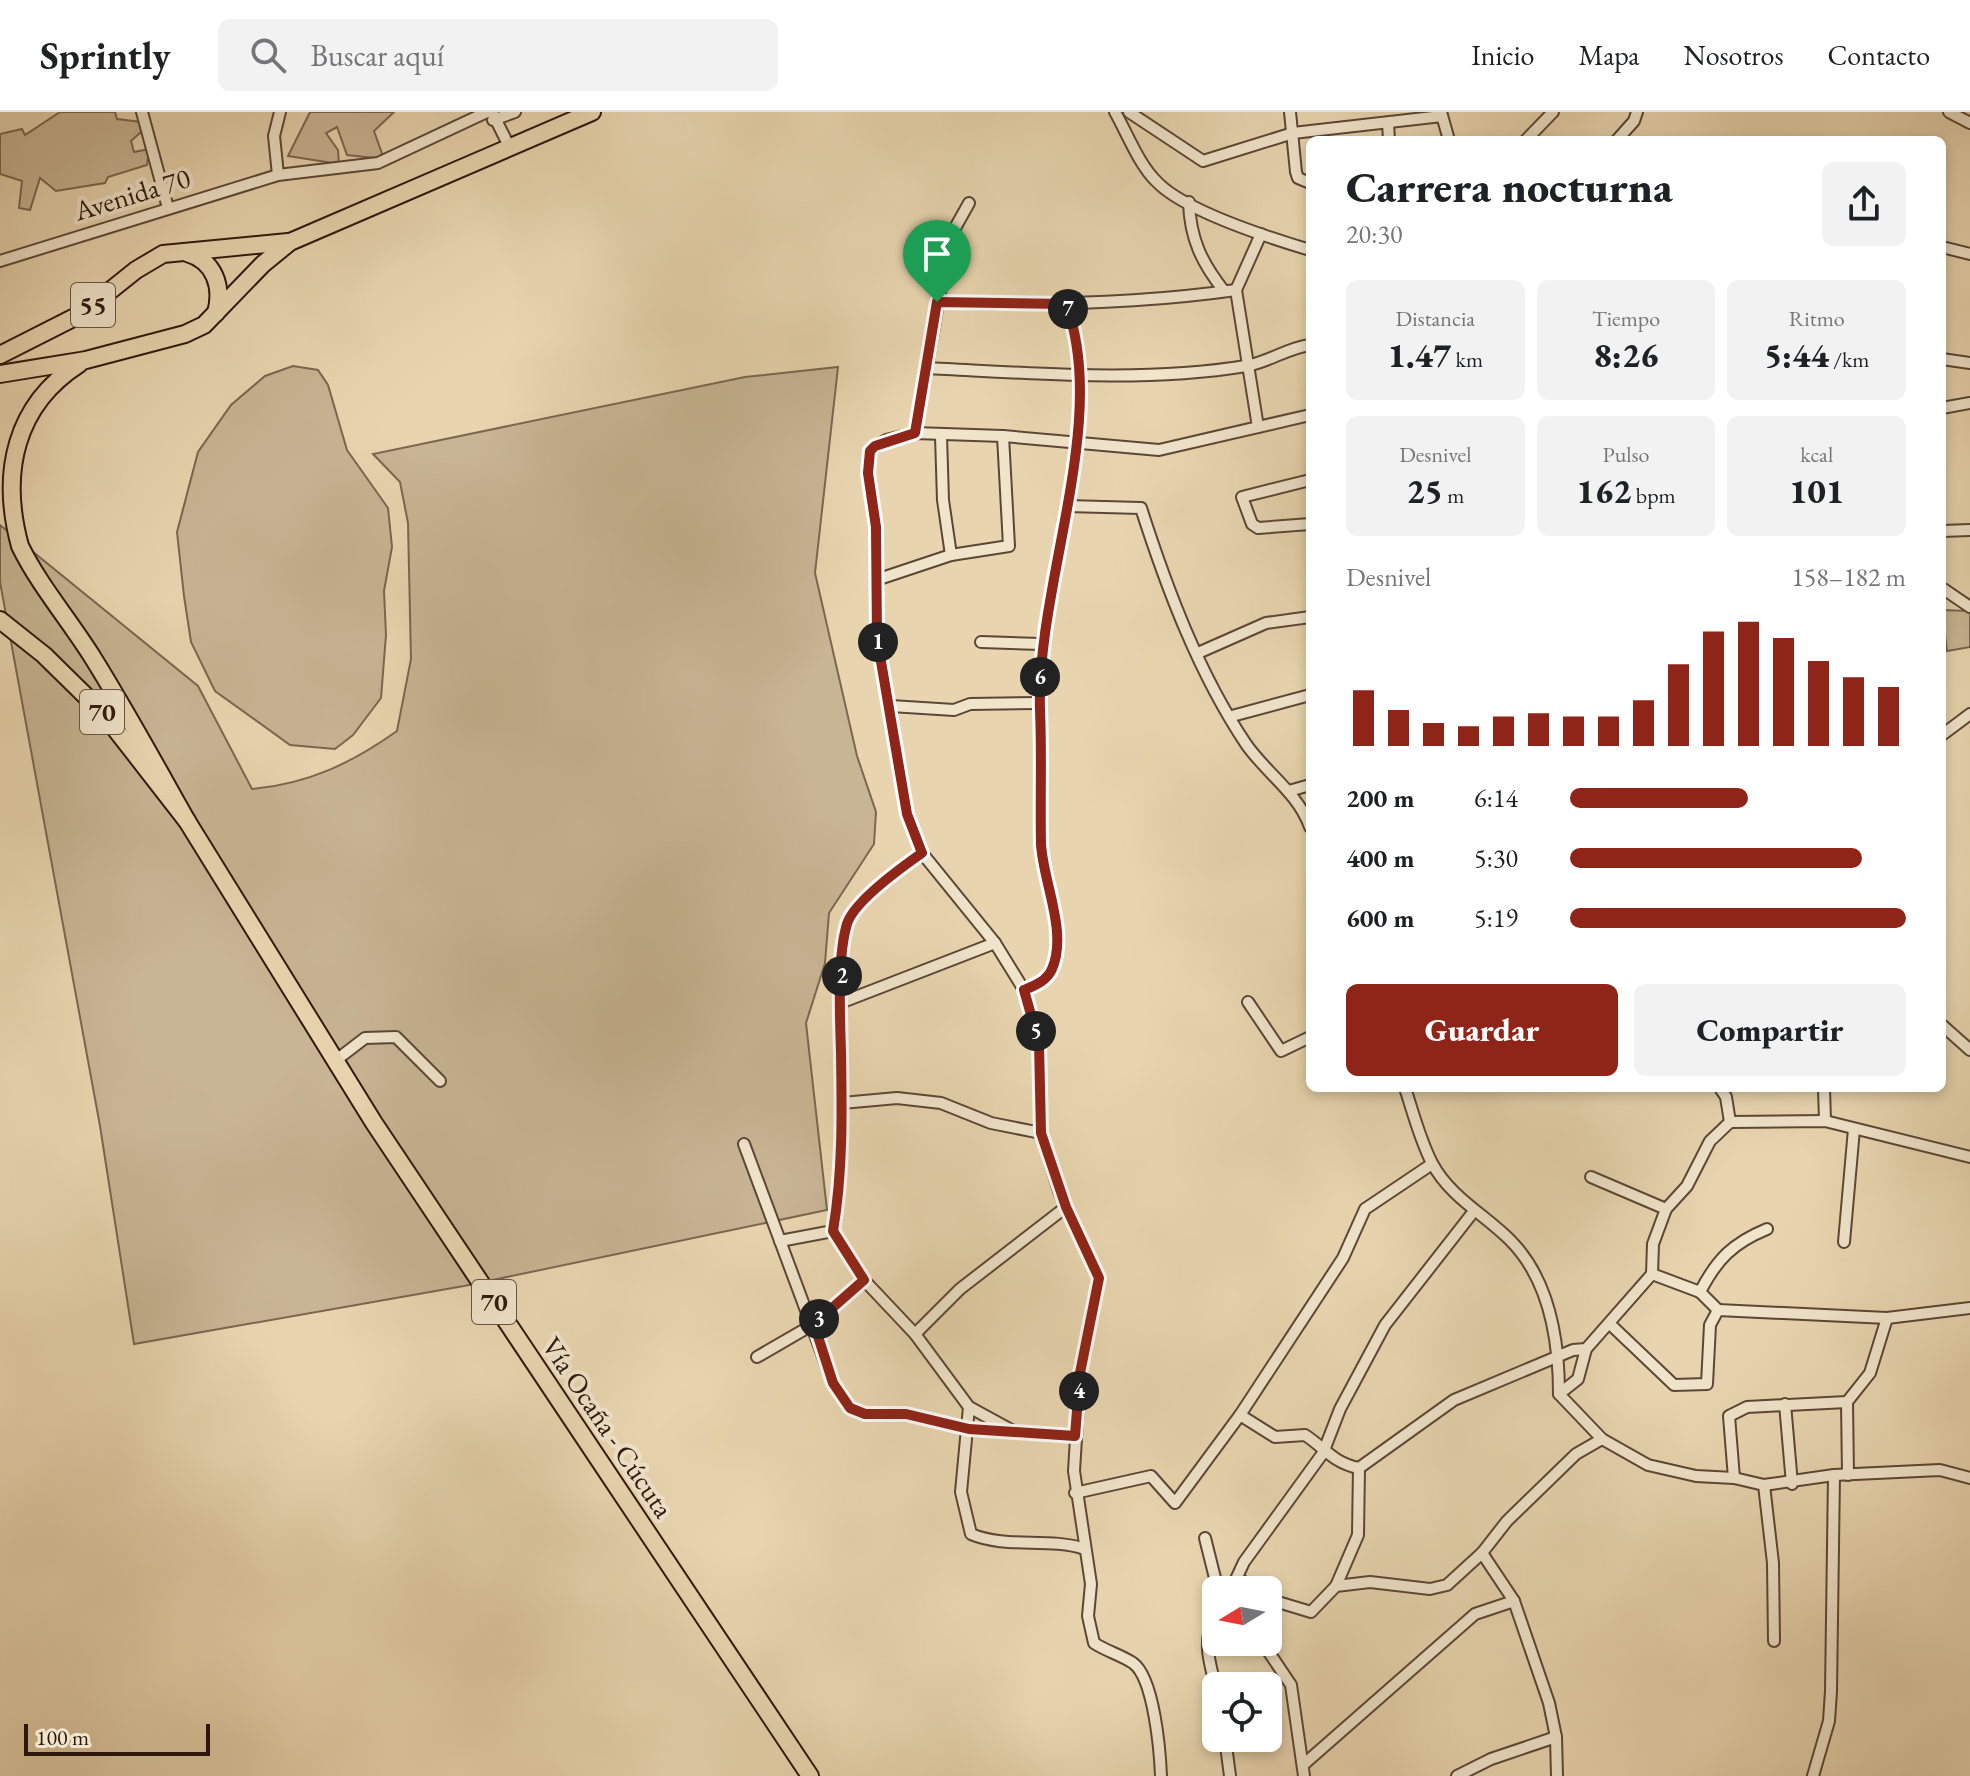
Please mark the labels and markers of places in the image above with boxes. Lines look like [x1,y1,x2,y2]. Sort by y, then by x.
pin [903,220,971,302]
pin: 7 [1048,289,1088,329]
pin: 1 [858,622,898,662]
pin: 6 [1020,657,1060,697]
pin: 2 [822,956,862,996]
pin: 5 [1016,1011,1056,1051]
pin: 3 [799,1299,839,1339]
pin: 4 [1059,1371,1099,1411]

